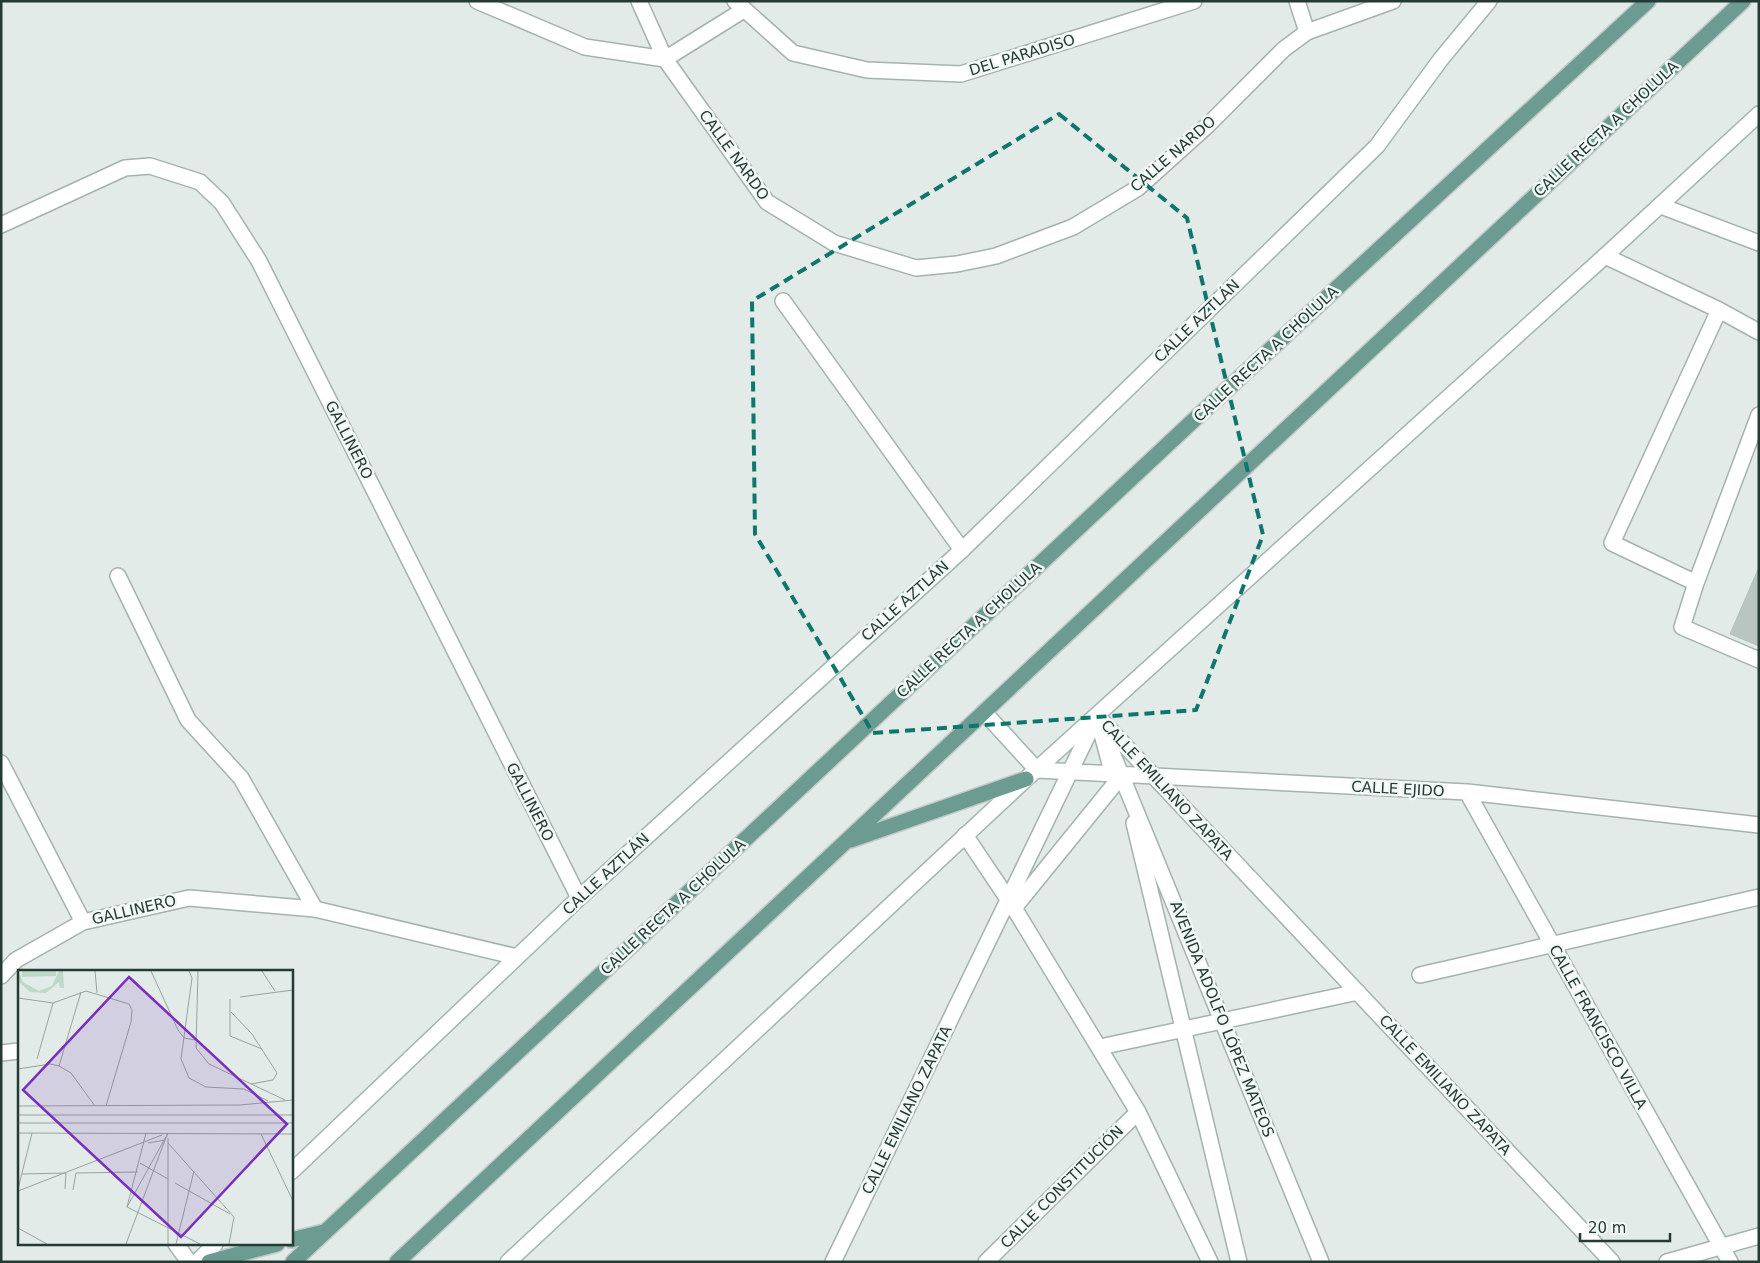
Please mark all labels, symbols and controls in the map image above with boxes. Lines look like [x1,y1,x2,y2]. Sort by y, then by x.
street label: DEL PARADISO [967,30,1077,80]
street label: CALLE RECTA A CHOLULA [1530,57,1683,201]
street label: CALLE NARDO [695,106,773,204]
street label: CALLE NARDO [1127,112,1219,196]
street label: CALLE AZTLÁN [1150,275,1243,366]
street label: CALLE RECTA A CHOLULA [1190,282,1343,426]
street label: GALLINERO [321,398,377,482]
street label: CALLE AZTLÁN [857,556,952,645]
street label: CALLE RECTA A CHOLULA [893,558,1046,702]
street label: CALLE EMILIANO ZAPATA [1097,716,1237,864]
street label: GALLINERO [502,760,558,844]
street label: CALLE EJIDO [1351,778,1445,800]
street label: CALLE AZTLÁN [558,829,653,919]
street label: CALLE RECTA A CHOLULA [597,835,750,979]
street label: GALLINERO [90,892,178,928]
street label: AVENIDA ADOLFO LÓPEZ MATEOS [1166,898,1279,1140]
street label: CALLE FRANCISCO VILLA [1545,942,1651,1113]
inset map [18,970,292,1246]
street label: CALLE EMILIANO ZAPATA [1375,1011,1515,1159]
street label: CALLE EMILIANO ZAPATA [858,1022,956,1197]
street label: CALLE CONSTITUCIÓN [996,1121,1127,1252]
scale bar [1580,1210,1670,1242]
text: 20 m [1588,1219,1626,1237]

